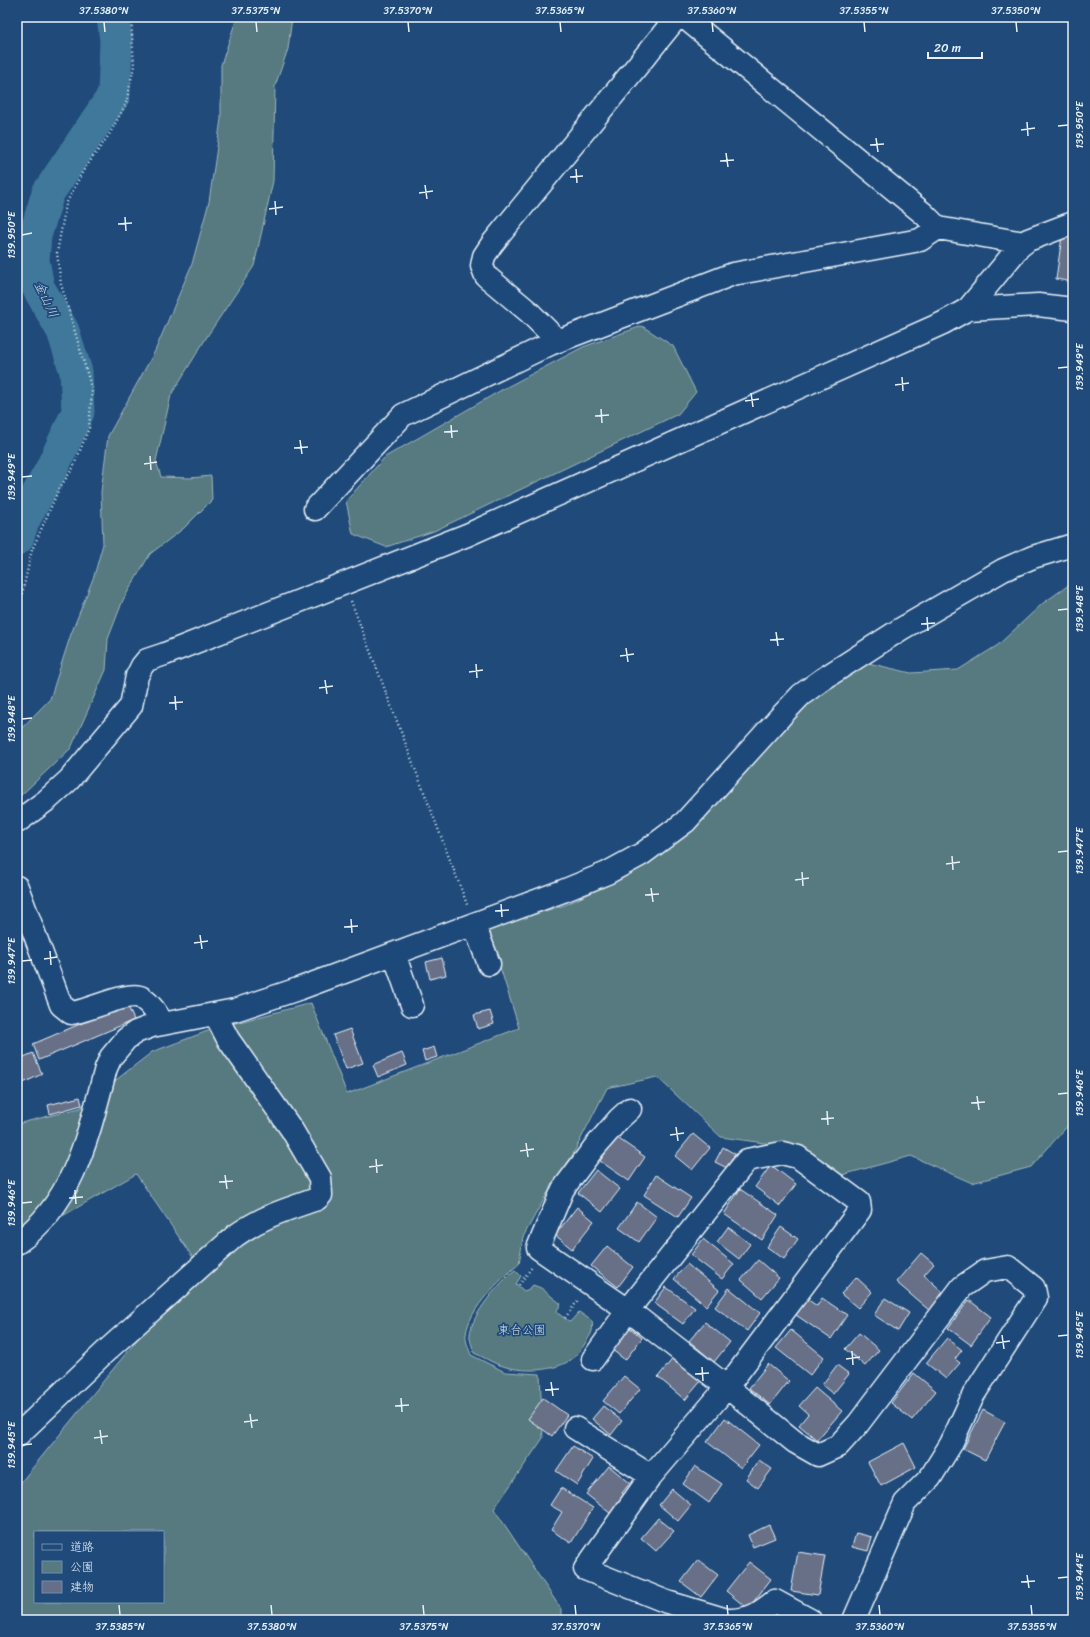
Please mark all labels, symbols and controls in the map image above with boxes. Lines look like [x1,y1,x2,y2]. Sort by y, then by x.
text: 37.5380°N [79,2,129,20]
text: 37.5375°N [232,2,280,20]
text: 37.5370°N [383,2,433,20]
text: 37.5365°N [536,2,584,20]
text: 37.5360°N [687,2,737,20]
text: 37.5355°N [839,2,889,20]
text: 37.5350°N [991,2,1041,20]
scale bar [928,34,982,60]
text: 20 m [934,37,961,59]
text: 139.950°E [1071,100,1089,149]
text: 139.950°E [3,210,21,259]
water label: 金山川 [28,277,65,322]
text: 139.949°E [1071,342,1089,391]
text: 139.949°E [3,452,21,501]
text: 139.948°E [1071,584,1089,633]
text: 139.948°E [3,694,21,743]
text: 139.947°E [1071,826,1089,874]
text: 139.947°E [3,936,21,984]
text: 139.946°E [1071,1068,1089,1116]
text: 139.946°E [3,1178,21,1226]
text: 139.945°E [1071,1310,1089,1359]
park label: 東台公園 [498,1319,546,1341]
text: 139.945°E [3,1420,21,1469]
legend [34,1531,164,1603]
text: 道路 [70,1536,94,1558]
text: 139.944°E [1071,1552,1089,1601]
text: 公園 [70,1556,94,1578]
text: 建物 [70,1576,94,1598]
text: 37.5385°N [95,1618,145,1636]
text: 37.5380°N [247,1618,297,1636]
text: 37.5375°N [400,1618,448,1636]
text: 37.5370°N [551,1618,601,1636]
text: 37.5365°N [704,1618,752,1636]
text: 37.5360°N [855,1618,905,1636]
text: 37.5355°N [1007,1618,1057,1636]

